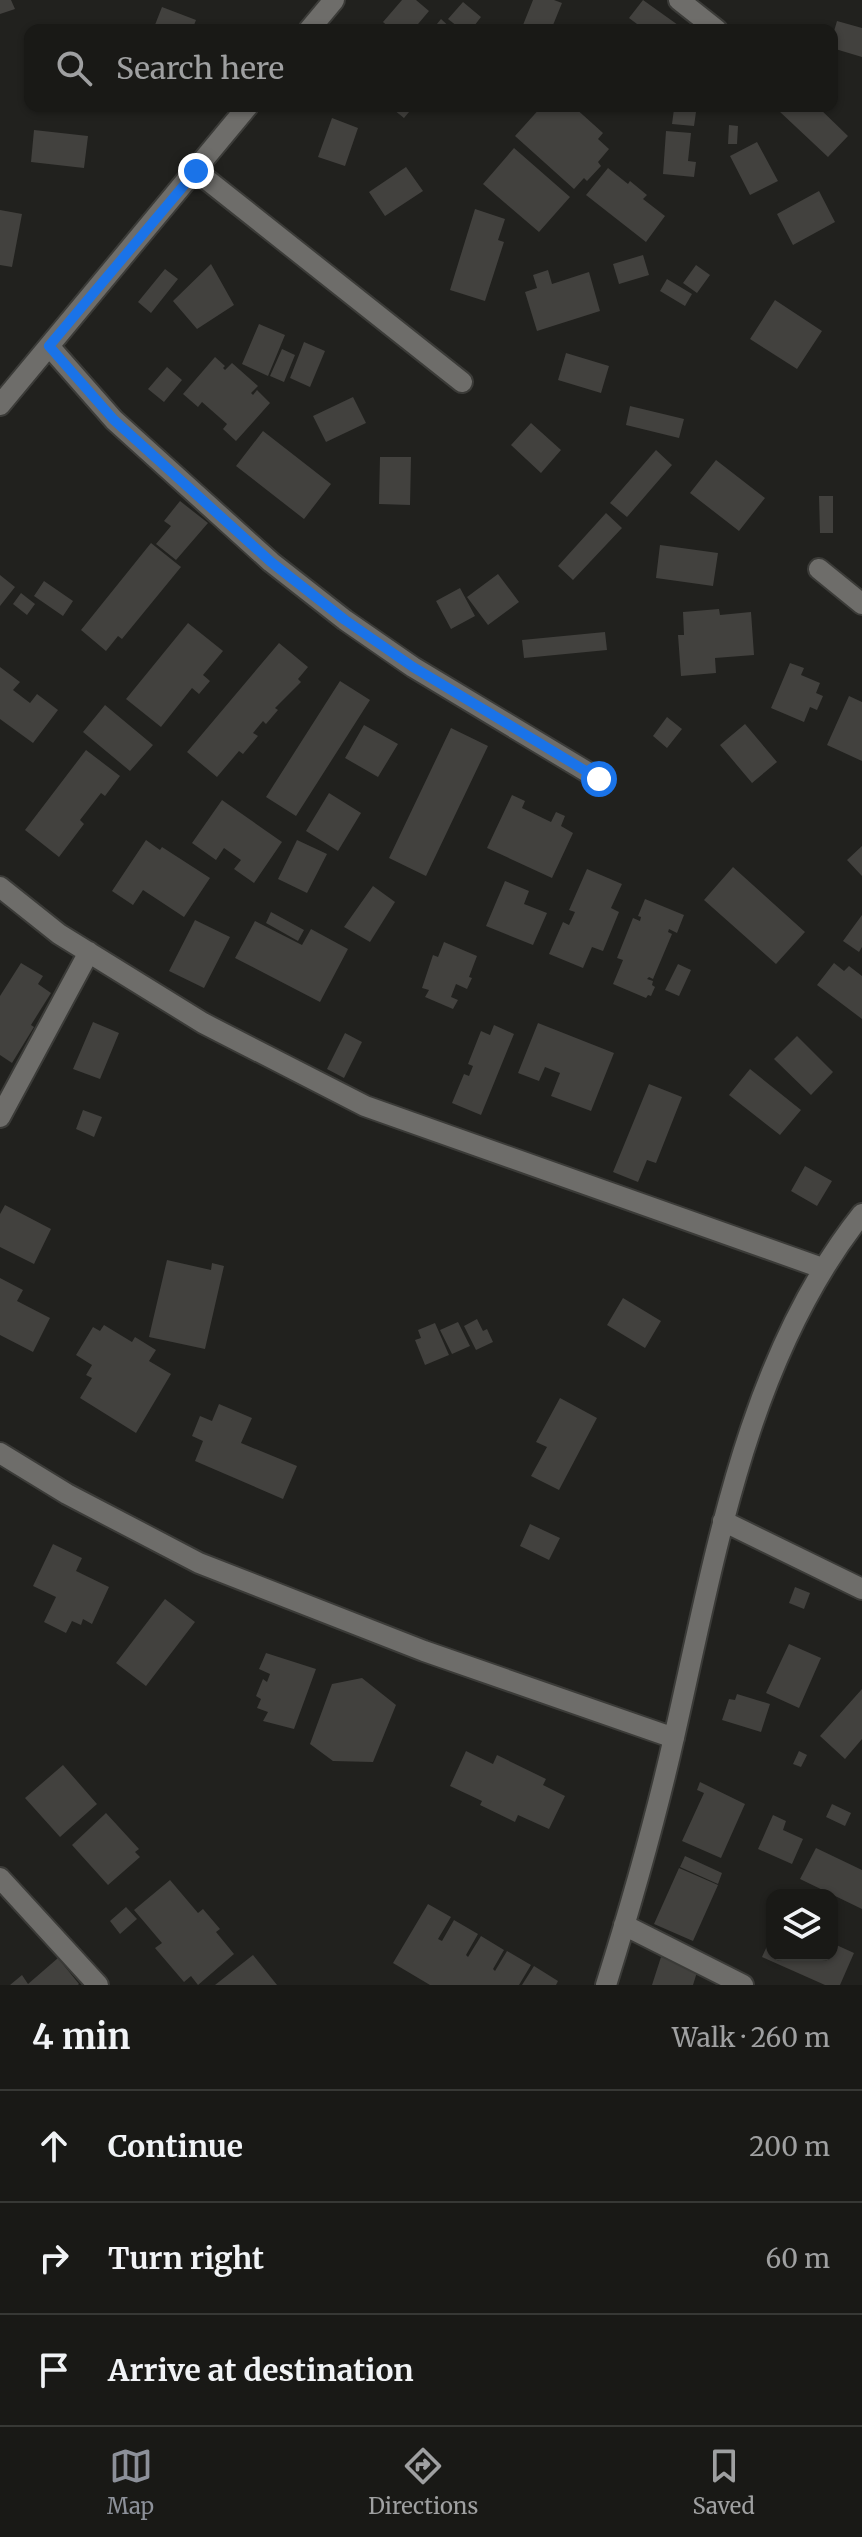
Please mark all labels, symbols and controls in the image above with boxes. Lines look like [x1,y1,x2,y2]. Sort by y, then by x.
search box [24,24,838,112]
icon: search [52,46,96,90]
text: Search here [116,49,284,87]
route end [178,153,214,189]
route start [581,761,617,797]
map controls [766,1889,838,1961]
button: layers [766,1889,838,1961]
text: 4 min [32,2016,130,2058]
text: Walk · 260 m [672,2021,830,2054]
icon: ahead [32,2124,76,2168]
text: Continue [108,2127,243,2165]
text: 200 m [749,2130,830,2163]
icon: right [32,2236,76,2280]
text: Turn right [108,2239,264,2277]
text: 60 m [766,2242,830,2275]
icon: arrive [32,2348,76,2392]
text: Arrive at destination [108,2351,414,2389]
tab: Map [107,2444,154,2520]
tab: Directions [368,2444,478,2520]
tab: Saved [693,2444,755,2520]

